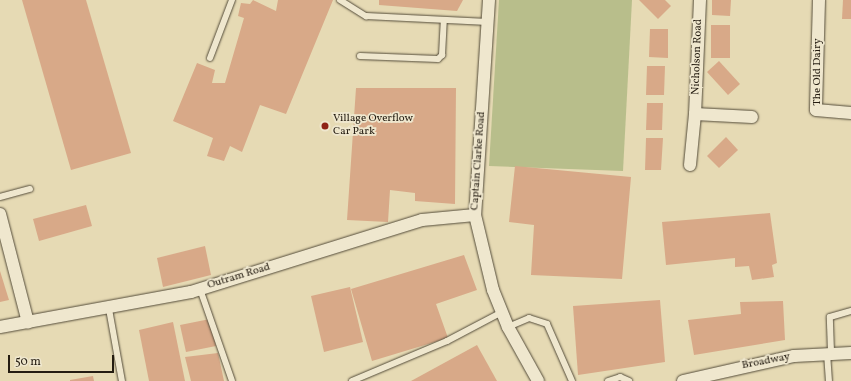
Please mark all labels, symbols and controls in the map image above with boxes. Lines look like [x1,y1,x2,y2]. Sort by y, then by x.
street label: Nicholson Road [690,19,706,95]
street label: The Old Dairy [811,38,825,106]
street label: Captain Clarke Road [469,111,489,211]
place label: Village Overflow Car Park [333,113,413,139]
marker: Village Overflow Car Park [320,121,330,131]
street label: Outram Road [206,261,272,293]
scale bar [10,347,116,373]
street label: Broadway [741,351,791,373]
text: 50 m [15,354,41,370]

